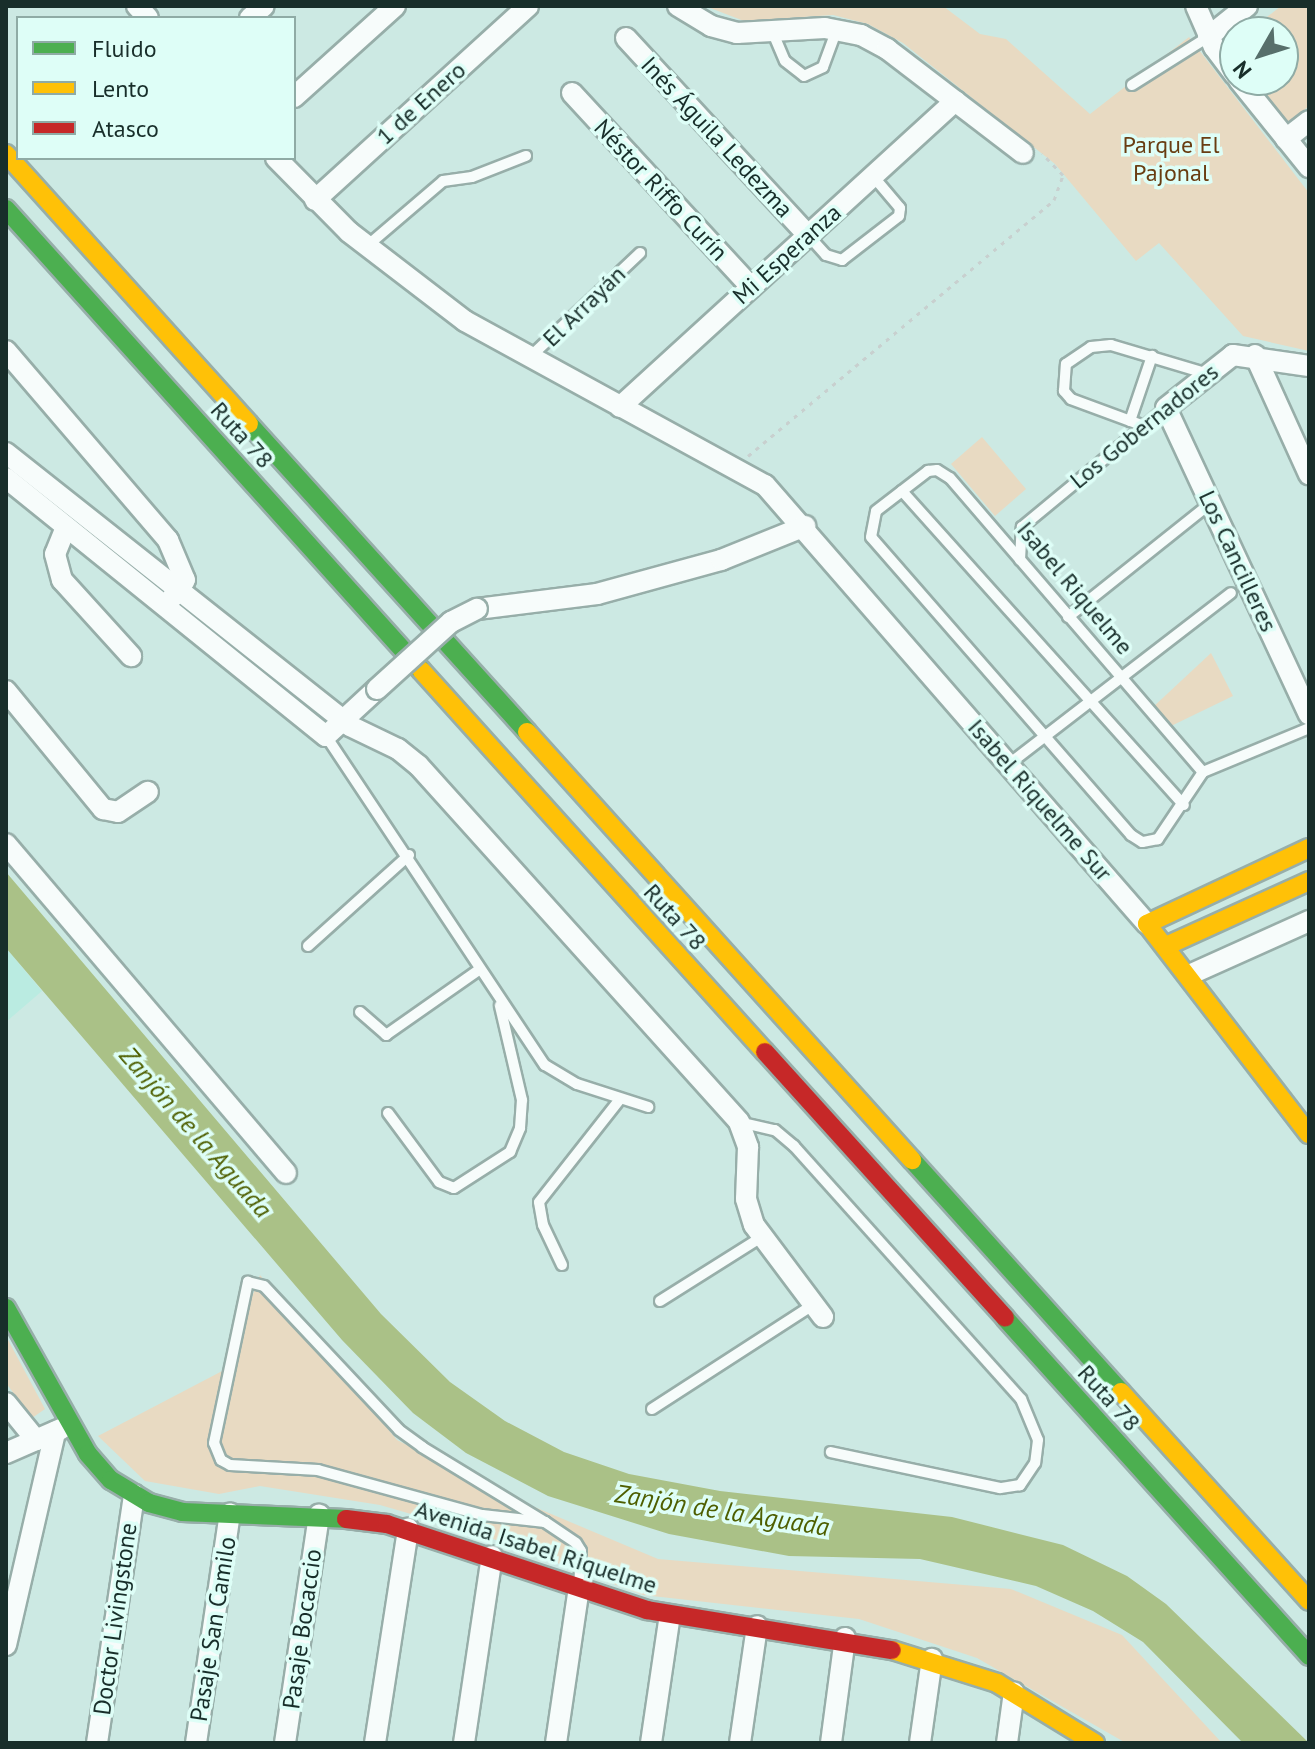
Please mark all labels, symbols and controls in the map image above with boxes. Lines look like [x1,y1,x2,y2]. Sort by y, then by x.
legend [16,16,296,160]
north arrow [1219,16,1299,96]
text: Fluido [92,33,157,64]
street label: Inés Águila Ledezma [635,50,799,224]
street label: 1 de Enero [370,55,472,151]
text: N [1226,55,1257,84]
text: Lento [92,73,149,104]
text: Atasco [92,113,159,144]
street label: Néstor Riffo Curín [588,113,734,267]
park label: Parque El Pajonal [1123,131,1219,187]
street label: Mi Esperanza [727,198,847,310]
street label: El Arrayán [536,259,632,353]
street label: Los Gobernadores [1064,357,1224,495]
street label: Ruta 78 [205,396,279,474]
street label: Los Cancilleres [1193,486,1283,636]
street label: Isabel Riquelme [1011,516,1139,660]
street label: Isabel Riquelme Sur [962,713,1118,887]
street label: Ruta 78 [638,878,712,956]
water label: Zanjón de la Aguada [113,1040,279,1224]
street label: Ruta 78 [1072,1359,1146,1437]
water label: Zanjón de la Aguada [612,1478,832,1542]
street label: Avenida Isabel Riquelme [412,1494,660,1600]
street label: Doctor Livingstone [87,1521,143,1717]
street label: Pasaje San Camilo [184,1535,242,1723]
street label: Pasaje Bocaccio [277,1547,327,1711]

